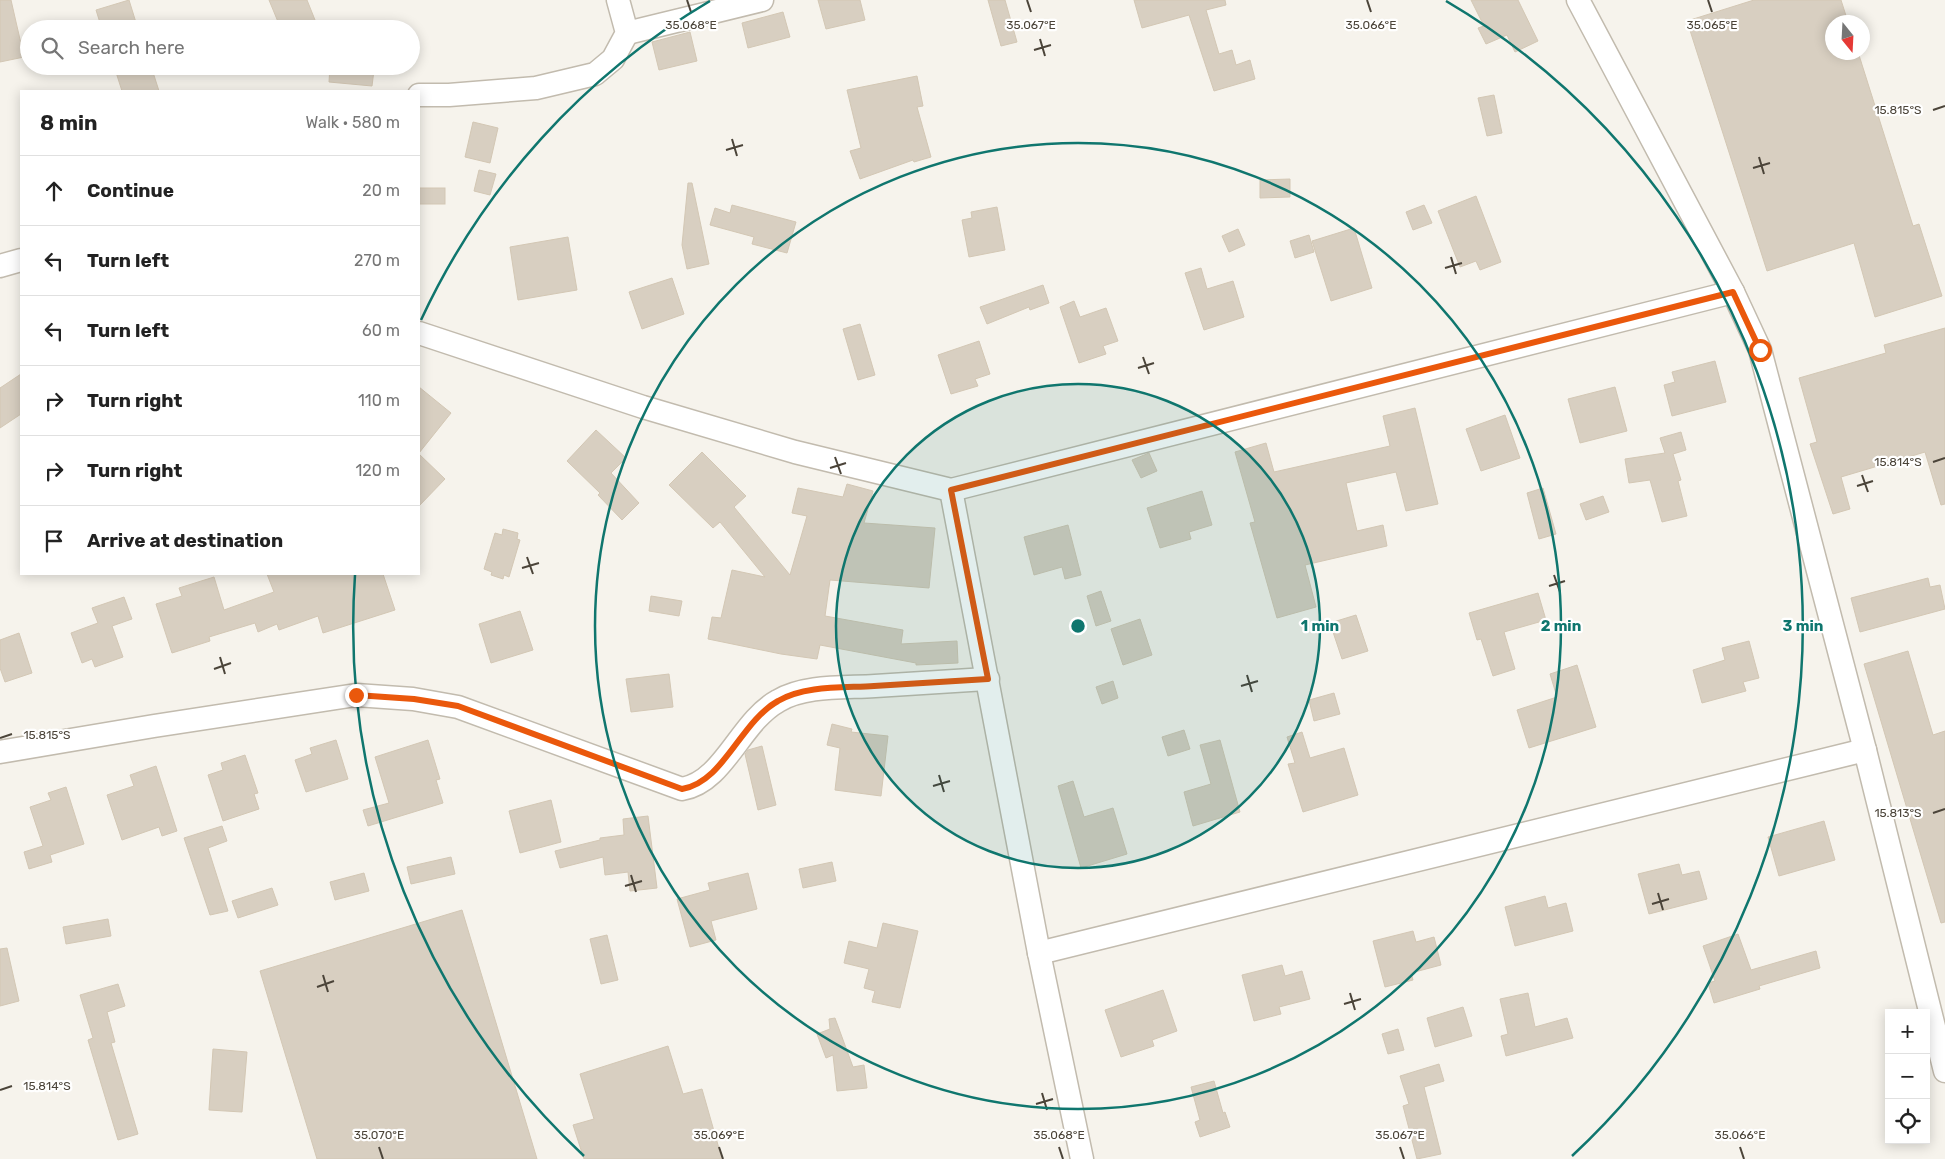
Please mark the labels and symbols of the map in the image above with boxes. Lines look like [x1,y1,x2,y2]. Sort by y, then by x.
north arrow [1825,15,1870,60]
text: 35.068°E [665,18,717,32]
text: 35.067°E [1006,18,1056,32]
text: 35.066°E [1345,18,1397,32]
text: 35.065°E [1687,18,1737,32]
text: 15.815°S [1874,103,1922,117]
route start [1749,339,1772,362]
text: 15.814°S [1874,455,1922,469]
centre of rings [1069,617,1087,635]
text: 1 min [1301,617,1339,635]
text: 2 min [1541,617,1581,635]
text: 3 min [1783,617,1823,635]
route end [345,684,368,707]
text: 15.815°S [23,728,71,742]
text: 15.813°S [1874,806,1922,820]
text: 15.814°S [23,1079,71,1093]
text: 35.070°E [354,1128,404,1142]
text: 35.069°E [694,1128,744,1142]
text: 35.068°E [1033,1128,1085,1142]
text: 35.067°E [1375,1128,1425,1142]
text: 35.066°E [1714,1128,1766,1142]

